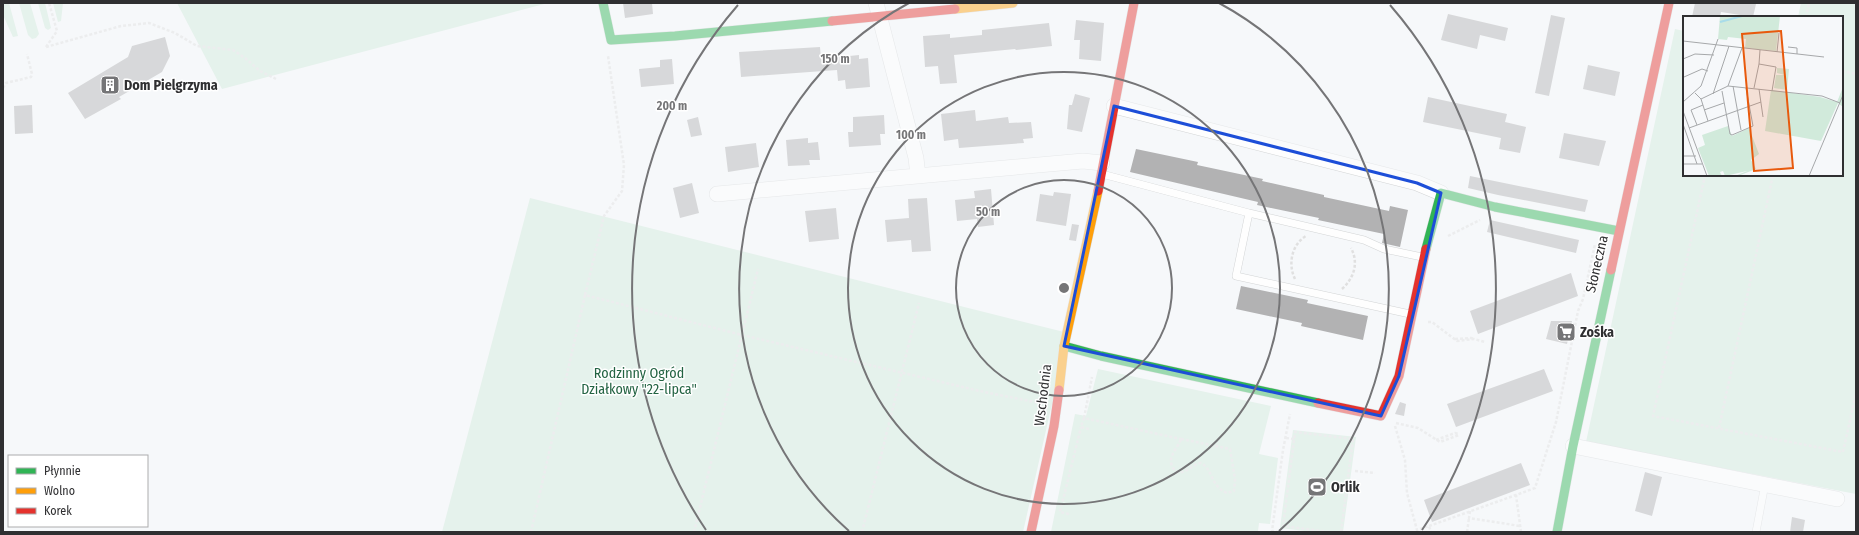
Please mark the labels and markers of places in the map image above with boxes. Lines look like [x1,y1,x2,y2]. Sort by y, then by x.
building icon: Dom Pielgrzyma [99,74,121,96]
place label: Dom Pielgrzyma [124,77,218,94]
centre of rings [1057,281,1071,295]
supermarket icon: Zośka [1555,321,1577,343]
place label: Zośka [1580,324,1614,341]
sports icon: Orlik [1306,476,1328,498]
place label: Orlik [1331,479,1360,496]

